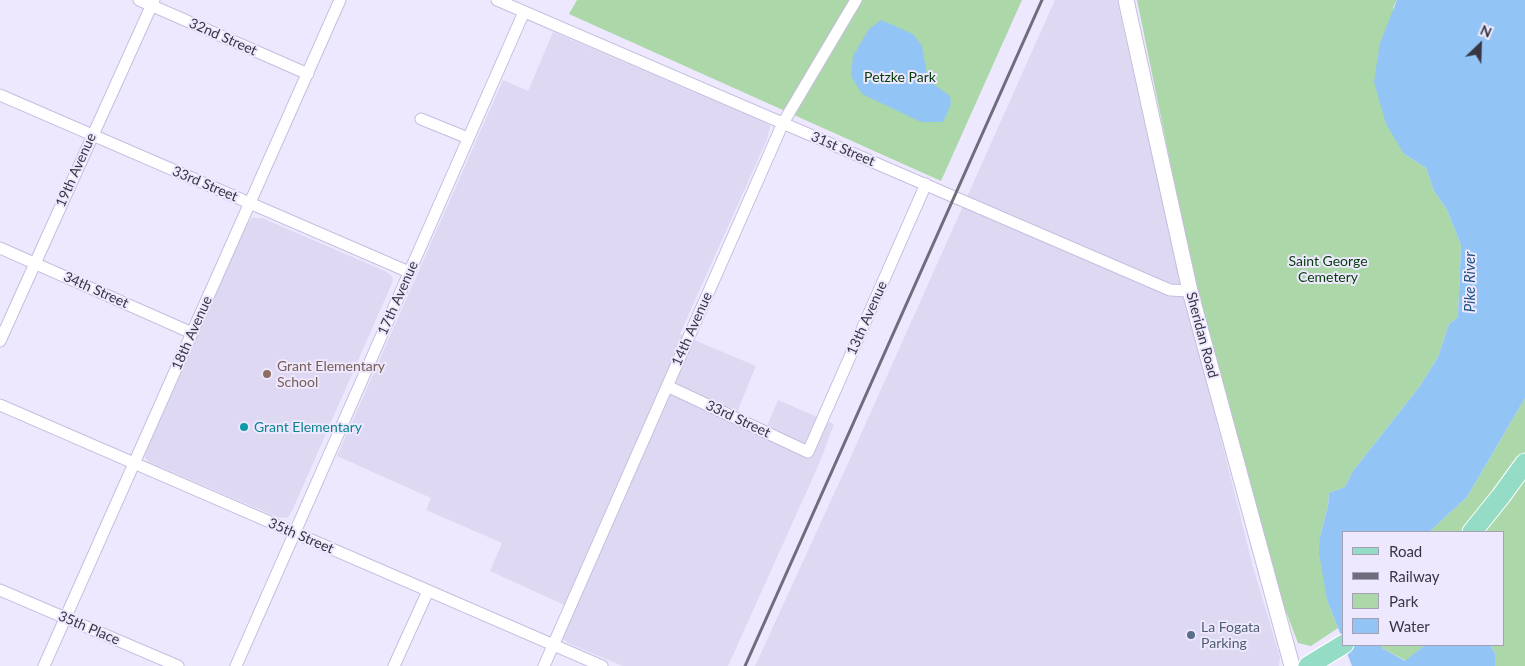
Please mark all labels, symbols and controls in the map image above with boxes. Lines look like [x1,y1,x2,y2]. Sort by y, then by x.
street label: 32nd Street [187,15,259,59]
north arrow [1455,20,1505,70]
text: N [1478,21,1495,41]
park label: Petzke Park [864,69,936,85]
street label: 31st Street [809,128,877,170]
street label: 19th Avenue [52,130,100,210]
street label: 33rd Street [170,163,240,205]
water label: Pike River [1461,252,1479,312]
park label: Saint George Cemetery [1288,253,1368,286]
street label: 17th Avenue [374,258,422,338]
street label: 34th Street [61,268,131,312]
street label: 13th Avenue [843,278,891,358]
street label: 14th Avenue [668,289,716,369]
street label: Sheridan Road [1182,290,1222,380]
street label: 18th Avenue [168,293,216,373]
place label: Grant Elementary School [277,358,385,391]
marker: Grant Elementary School [261,368,273,380]
street label: 33rd Street [703,397,773,441]
place label: Grant Elementary [254,419,362,435]
marker: Grant Elementary [238,421,250,433]
street label: 35th Street [266,515,336,557]
legend [1342,531,1505,646]
text: Road [1389,542,1422,560]
text: Railway [1389,567,1440,585]
text: Park [1389,592,1418,610]
street label: 35th Place [56,608,122,648]
text: Water [1389,617,1430,635]
place label: La Fogata Parking [1201,619,1260,652]
marker: La Fogata Parking [1185,629,1197,641]

